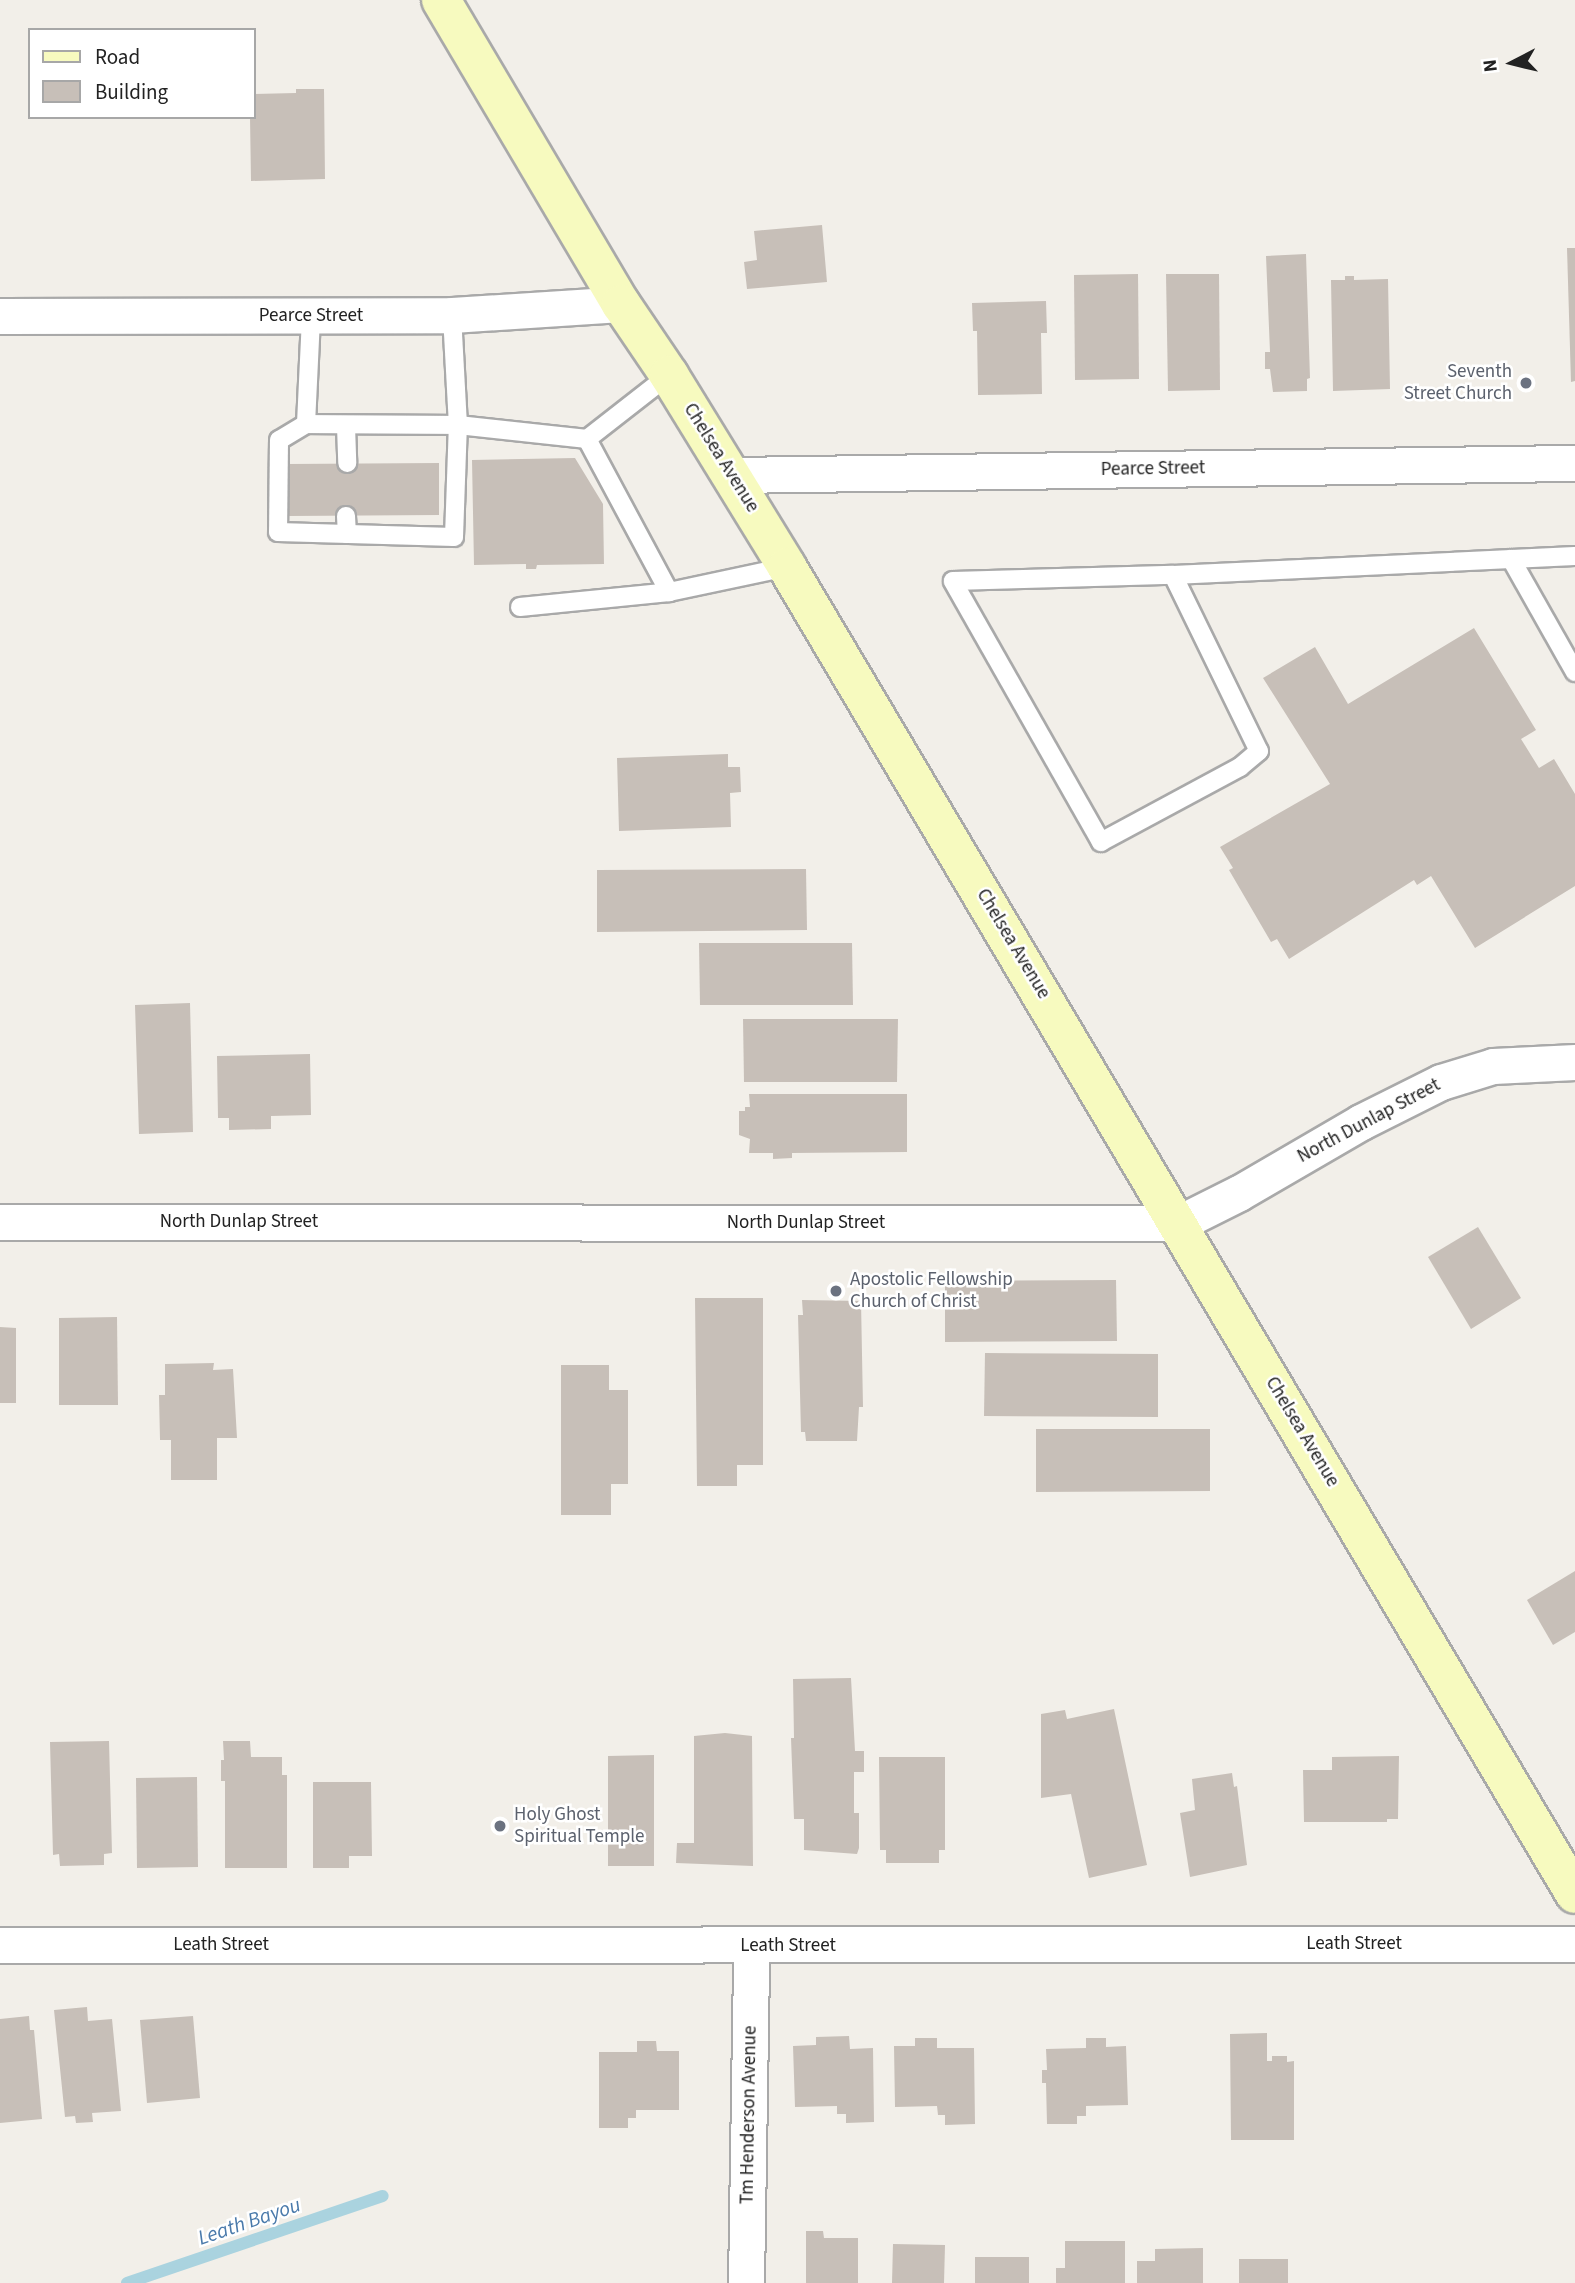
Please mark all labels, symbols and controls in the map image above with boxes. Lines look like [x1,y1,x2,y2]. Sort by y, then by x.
legend [28,28,256,119]
north arrow [1477,28,1547,98]
text: Road [95,42,140,72]
text: N [1476,58,1505,74]
text: Building [95,77,168,107]
street label: Pearce Street [259,305,363,327]
place label: Seventh Street Church [1404,361,1512,405]
marker: Seventh Street Church [1518,375,1534,391]
street label: Chelsea Avenue [678,399,764,517]
street label: Pearce Street [1101,457,1205,481]
street label: Chelsea Avenue [971,885,1055,1003]
street label: North Dunlap Street [1294,1074,1444,1168]
street label: North Dunlap Street [160,1211,318,1233]
street label: North Dunlap Street [727,1212,885,1234]
place label: Apostolic Fellowship Church of Christ [850,1269,1013,1313]
marker: Apostolic Fellowship Church of Christ [828,1283,844,1299]
street label: Chelsea Avenue [1260,1373,1344,1491]
place label: Holy Ghost Spiritual Temple [514,1804,645,1848]
marker: Holy Ghost Spiritual Temple [492,1818,508,1834]
street label: Leath Street [1306,1933,1402,1955]
street label: Leath Street [173,1934,269,1956]
street label: Leath Street [740,1935,836,1957]
street label: Tm Henderson Avenue [736,2026,762,2204]
water label: Leath Bayou [194,2192,304,2250]

